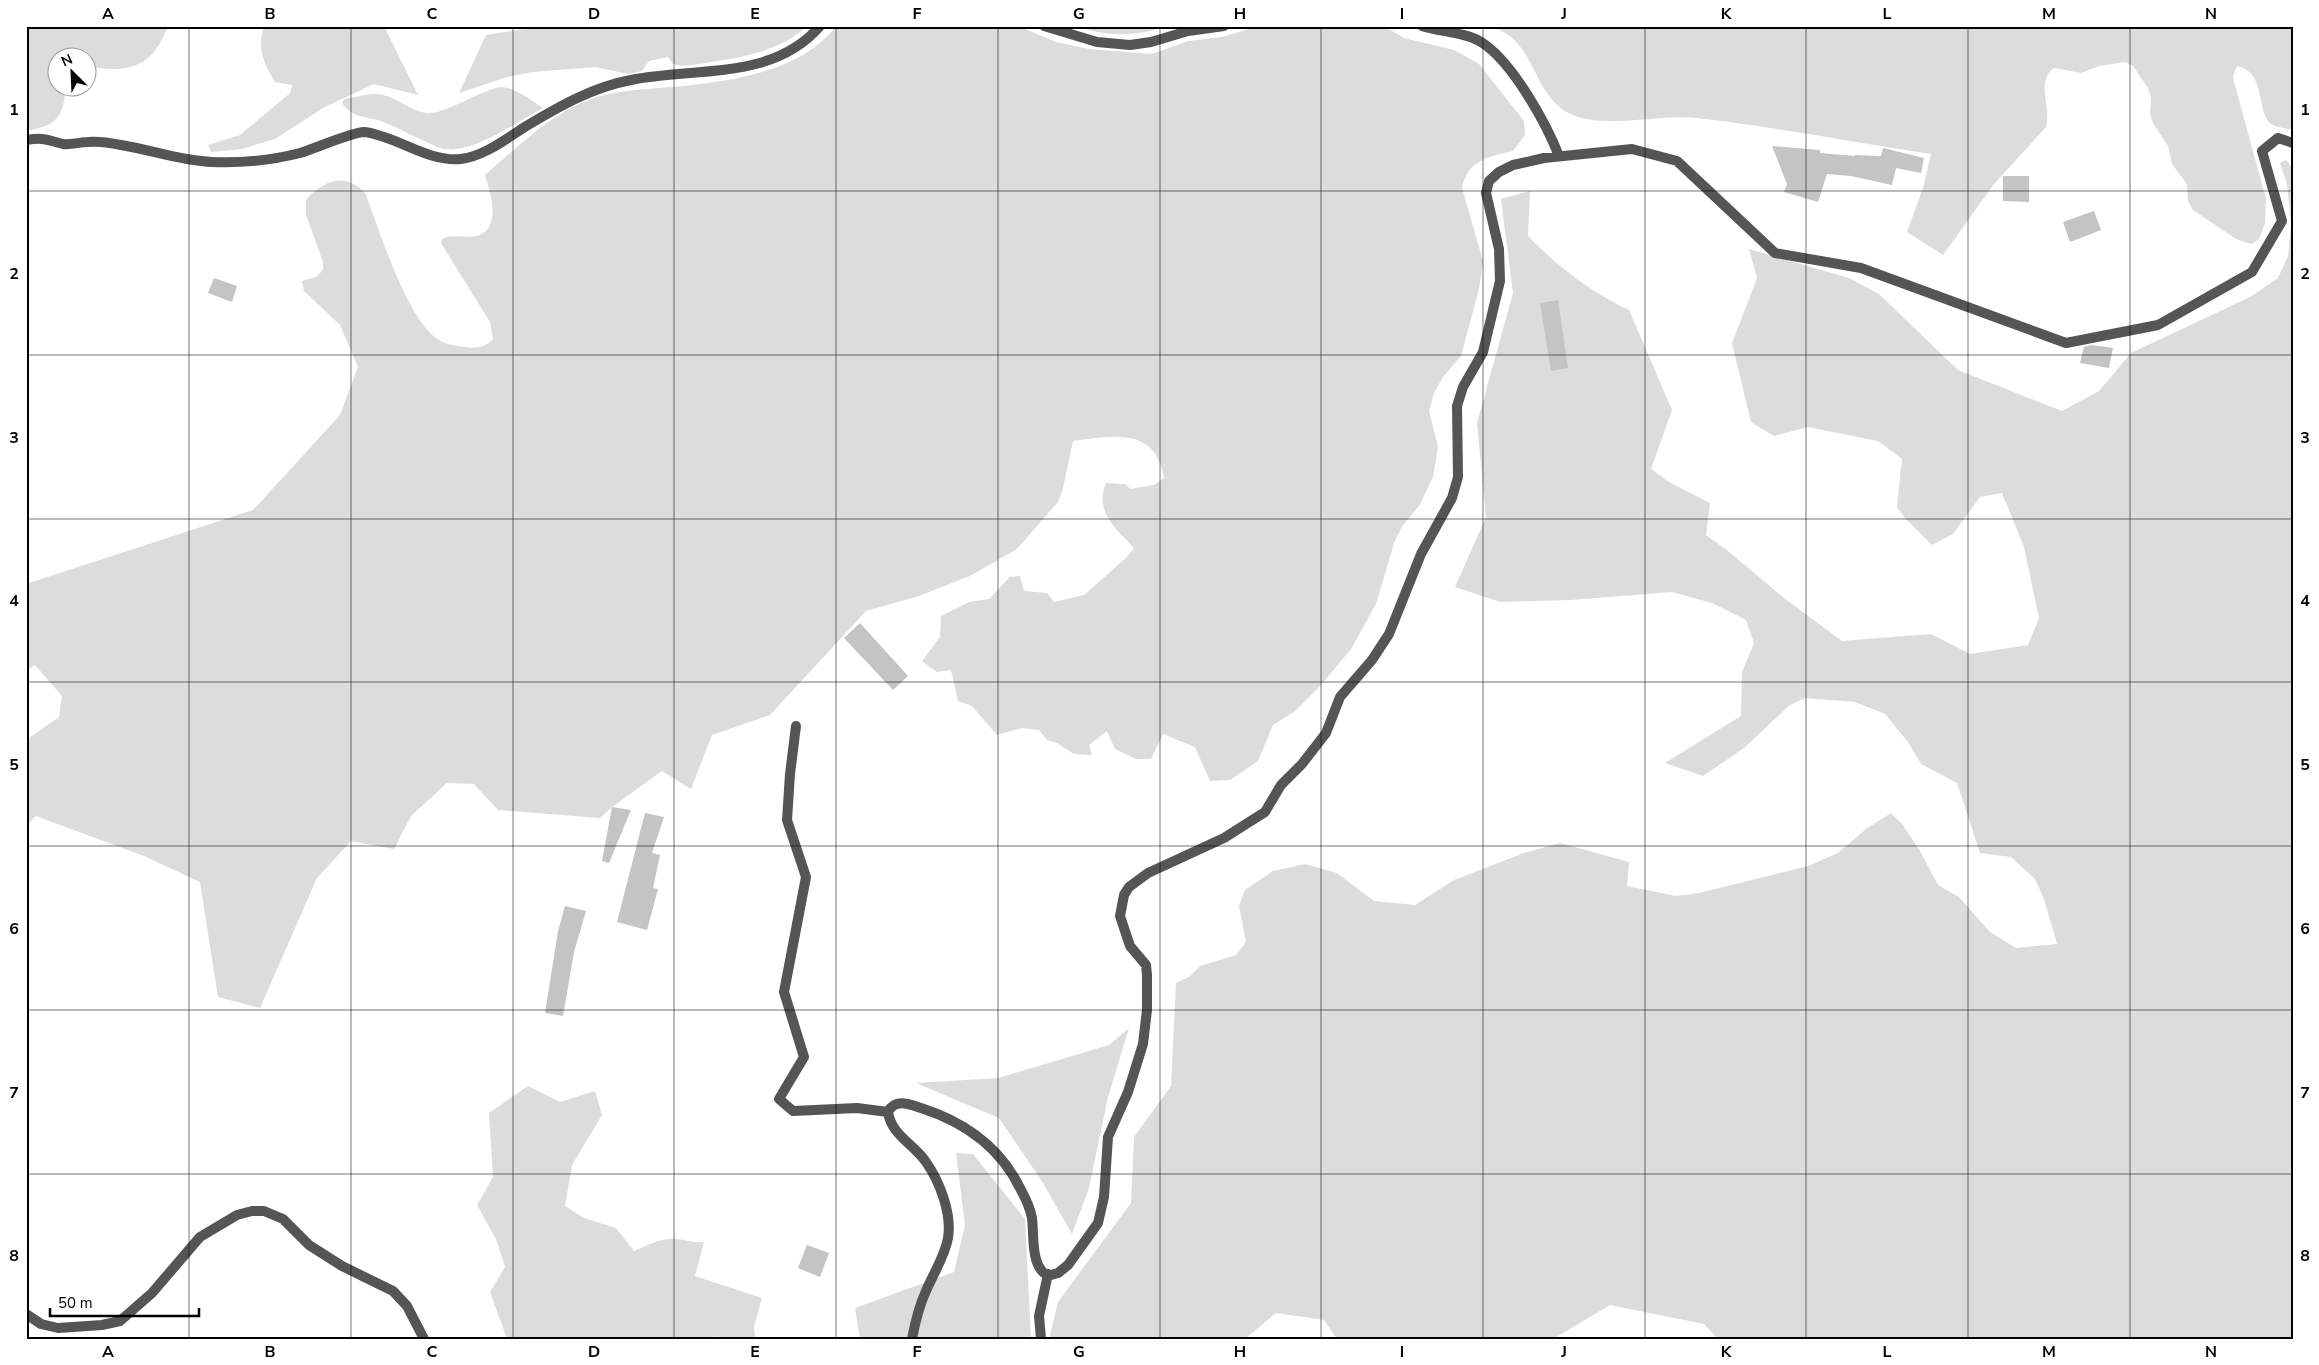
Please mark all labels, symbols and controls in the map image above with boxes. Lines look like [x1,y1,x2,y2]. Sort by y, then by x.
text: A [102,3,114,25]
text: B [264,3,276,25]
text: C [427,3,438,25]
text: D [588,3,600,25]
text: E [750,3,760,25]
text: F [913,3,922,25]
text: G [1073,3,1085,25]
text: H [1234,3,1246,25]
text: I [1400,3,1404,25]
text: J [1560,3,1567,25]
text: K [1721,3,1733,25]
text: L [1883,3,1892,25]
text: M [2042,3,2056,25]
text: N [2205,3,2217,25]
north arrow [48,48,98,98]
text: N [58,50,76,71]
text: 1 [9,99,19,121]
text: 1 [2300,99,2310,121]
text: 2 [9,263,19,285]
text: 2 [2300,263,2310,285]
text: 3 [9,427,19,449]
text: 3 [2300,427,2310,449]
text: 4 [9,590,19,612]
text: 4 [2300,590,2310,612]
text: 5 [9,754,19,776]
text: 5 [2300,754,2310,776]
text: 6 [9,918,19,940]
text: 6 [2300,918,2310,940]
text: 7 [9,1082,19,1104]
text: 7 [2300,1082,2310,1104]
text: 8 [9,1245,19,1267]
text: 8 [2300,1245,2310,1267]
scale bar [50,1285,199,1317]
text: 50 m [58,1293,93,1313]
text: A [102,1341,114,1363]
text: B [264,1341,276,1363]
text: C [427,1341,438,1363]
text: D [588,1341,600,1363]
text: E [750,1341,760,1363]
text: F [913,1341,922,1363]
text: G [1073,1341,1085,1363]
text: H [1234,1341,1246,1363]
text: I [1400,1341,1404,1363]
text: J [1560,1341,1567,1363]
text: K [1721,1341,1733,1363]
text: L [1883,1341,1892,1363]
text: M [2042,1341,2056,1363]
text: N [2205,1341,2217,1363]

